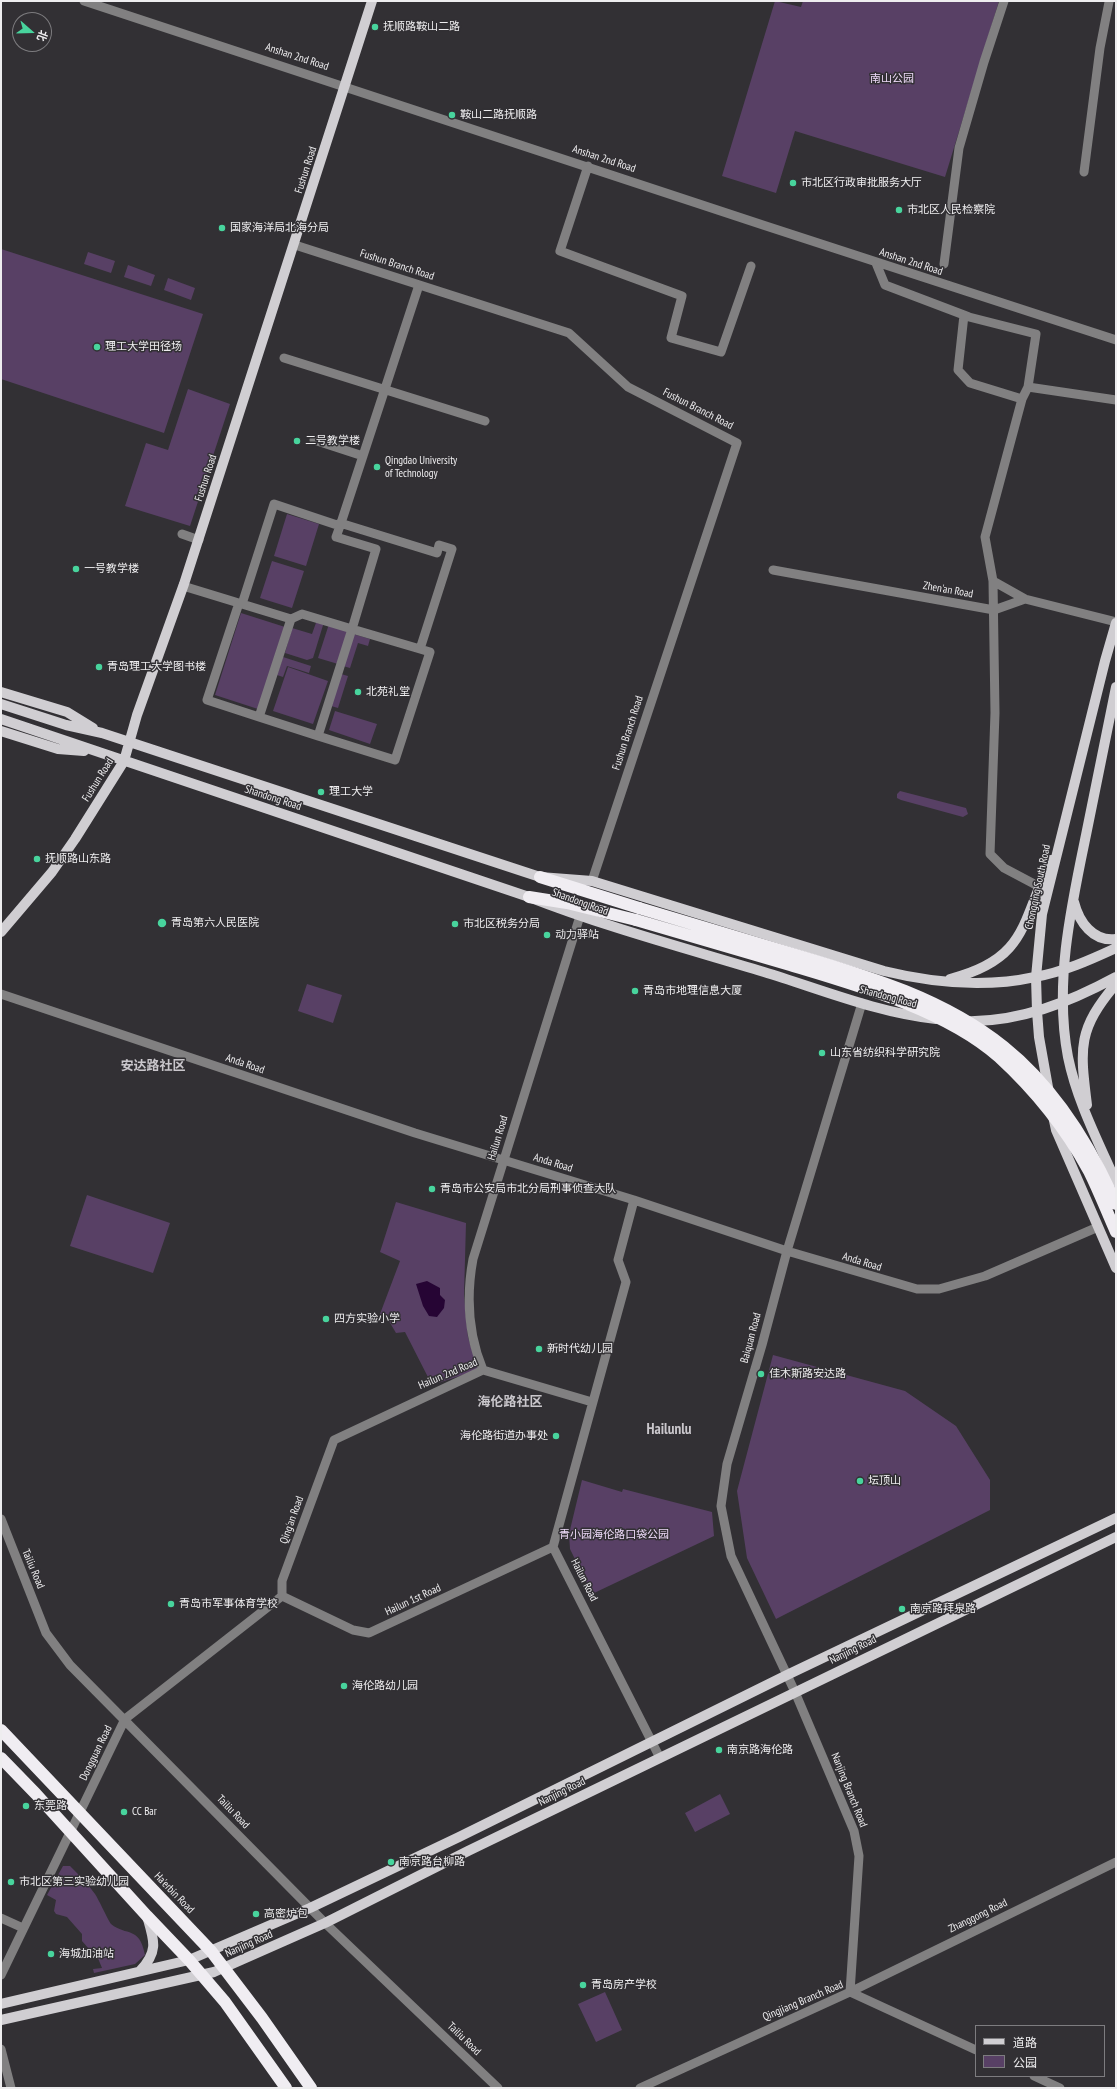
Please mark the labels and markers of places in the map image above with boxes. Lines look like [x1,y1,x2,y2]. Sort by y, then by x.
place label: 抚顺路鞍山二路 [383,20,460,34]
marker: 抚顺路鞍山二路 [370,22,380,32]
place label: 鞍山二路抚顺路 [460,108,537,122]
marker: 鞍山二路抚顺路 [447,110,457,120]
place label: 市北区行政审批服务大厅 [801,176,922,190]
marker: 市北区行政审批服务大厅 [788,178,798,188]
place label: 市北区人民检察院 [907,203,995,217]
marker: 市北区人民检察院 [894,205,904,215]
place label: 国家海洋局北海分局 [230,221,329,235]
marker: 国家海洋局北海分局 [217,223,227,233]
place label: 理工大学田径场 [105,340,182,354]
marker: 理工大学田径场 [92,342,102,352]
place label: 二号教学楼 [305,434,360,448]
marker: 二号教学楼 [292,436,302,446]
place label: Qingdao University of Technology [385,454,457,480]
marker: Qingdao University of Technology [372,462,382,472]
place label: 一号教学楼 [84,562,139,576]
marker: 一号教学楼 [71,564,81,574]
place label: 青岛理工大学图书楼 [107,660,206,674]
marker: 青岛理工大学图书楼 [94,662,104,672]
place label: 北苑礼堂 [366,685,410,699]
marker: 北苑礼堂 [353,687,363,697]
place label: 理工大学 [329,785,373,799]
marker: 理工大学 [316,787,326,797]
place label: 抚顺路山东路 [45,852,111,866]
marker: 抚顺路山东路 [32,854,42,864]
place label: 青岛第六人民医院 [171,916,259,930]
marker: 青岛第六人民医院 [156,917,168,929]
place label: 市北区税务分局 [463,917,540,931]
marker: 市北区税务分局 [450,919,460,929]
place label: 动力驿站 [555,928,599,942]
marker: 动力驿站 [542,930,552,940]
place label: 青岛市地理信息大厦 [643,984,742,998]
marker: 青岛市地理信息大厦 [630,986,640,996]
place label: 山东省纺织科学研究院 [830,1046,940,1060]
marker: 山东省纺织科学研究院 [817,1048,827,1058]
place label: 青岛市公安局市北分局刑事侦查大队 [440,1182,616,1196]
marker: 青岛市公安局市北分局刑事侦查大队 [427,1184,437,1194]
place label: 四方实验小学 [334,1312,400,1326]
marker: 四方实验小学 [321,1314,331,1324]
place label: 新时代幼儿园 [547,1342,613,1356]
marker: 新时代幼儿园 [534,1344,544,1354]
place label: 佳木斯路安达路 [769,1367,846,1381]
marker: 佳木斯路安达路 [756,1369,766,1379]
place label: 海伦路街道办事处 [460,1429,548,1443]
marker: 海伦路街道办事处 [551,1431,561,1441]
place label: 坛顶山 [868,1474,901,1488]
marker: 坛顶山 [855,1476,865,1486]
place label: 青岛市军事体育学校 [179,1597,278,1611]
marker: 青岛市军事体育学校 [166,1599,176,1609]
place label: 南京路拜泉路 [910,1602,976,1616]
marker: 南京路拜泉路 [897,1604,907,1614]
place label: 海伦路幼儿园 [352,1679,418,1693]
marker: 海伦路幼儿园 [339,1681,349,1691]
place label: 南京路海伦路 [727,1743,793,1757]
marker: 南京路海伦路 [714,1745,724,1755]
place label: 东莞路 [34,1799,67,1813]
marker: 东莞路 [21,1801,31,1811]
place label: CC Bar [132,1805,157,1819]
marker: CC Bar [119,1807,129,1817]
place label: 南京路台柳路 [399,1855,465,1869]
marker: 南京路台柳路 [386,1857,396,1867]
place label: 市北区第三实验幼儿园 [19,1875,129,1889]
marker: 市北区第三实验幼儿园 [6,1877,16,1887]
place label: 高密炉包 [264,1907,308,1921]
marker: 高密炉包 [251,1909,261,1919]
place label: 海城加油站 [59,1947,114,1961]
marker: 海城加油站 [46,1949,56,1959]
place label: 青岛房产学校 [591,1978,657,1992]
marker: 青岛房产学校 [578,1980,588,1990]

